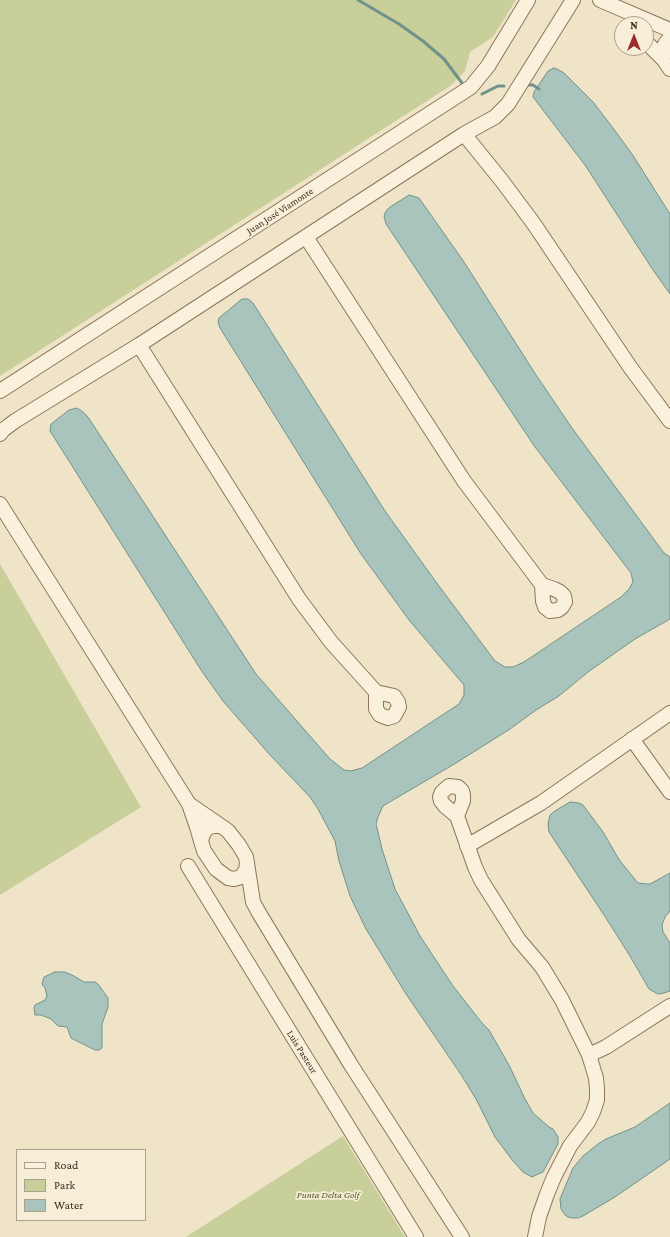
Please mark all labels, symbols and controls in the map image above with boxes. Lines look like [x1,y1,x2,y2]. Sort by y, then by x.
north arrow [614,16,654,56]
text: N [630,19,638,31]
street label: Juan José Viamonte [244,185,316,237]
street label: Luis Pasteur [284,1028,320,1076]
legend [16,1149,146,1221]
text: Road [54,1158,78,1172]
text: Park [54,1178,75,1192]
park label: Punta Delta Golf [297,1189,359,1201]
text: Water [54,1198,83,1212]

